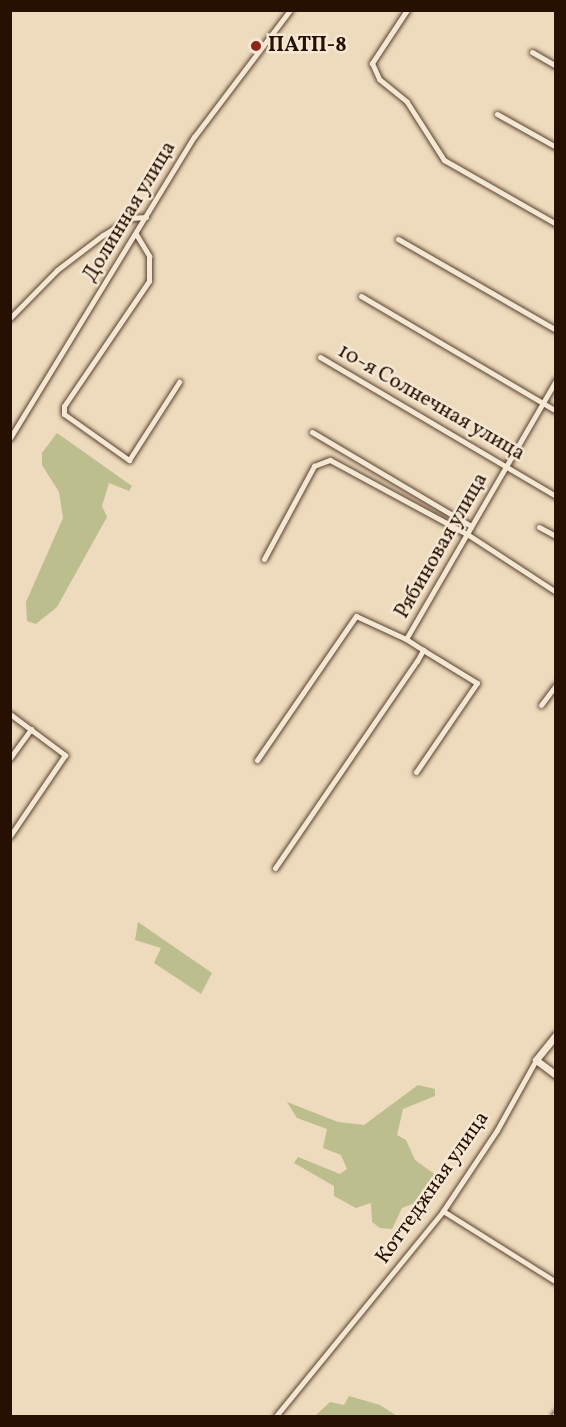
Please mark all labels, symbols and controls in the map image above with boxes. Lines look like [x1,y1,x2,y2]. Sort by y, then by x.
place label: ПАТП-8 [268,33,347,59]
marker: ПАТП-8 [249,39,263,53]
street label: Долинная улица [78,137,182,287]
street label: 10-я Солнечная улица [333,339,529,467]
street label: Рябиновая улица [390,468,494,624]
street label: Коттеджная улица [371,1107,495,1269]

